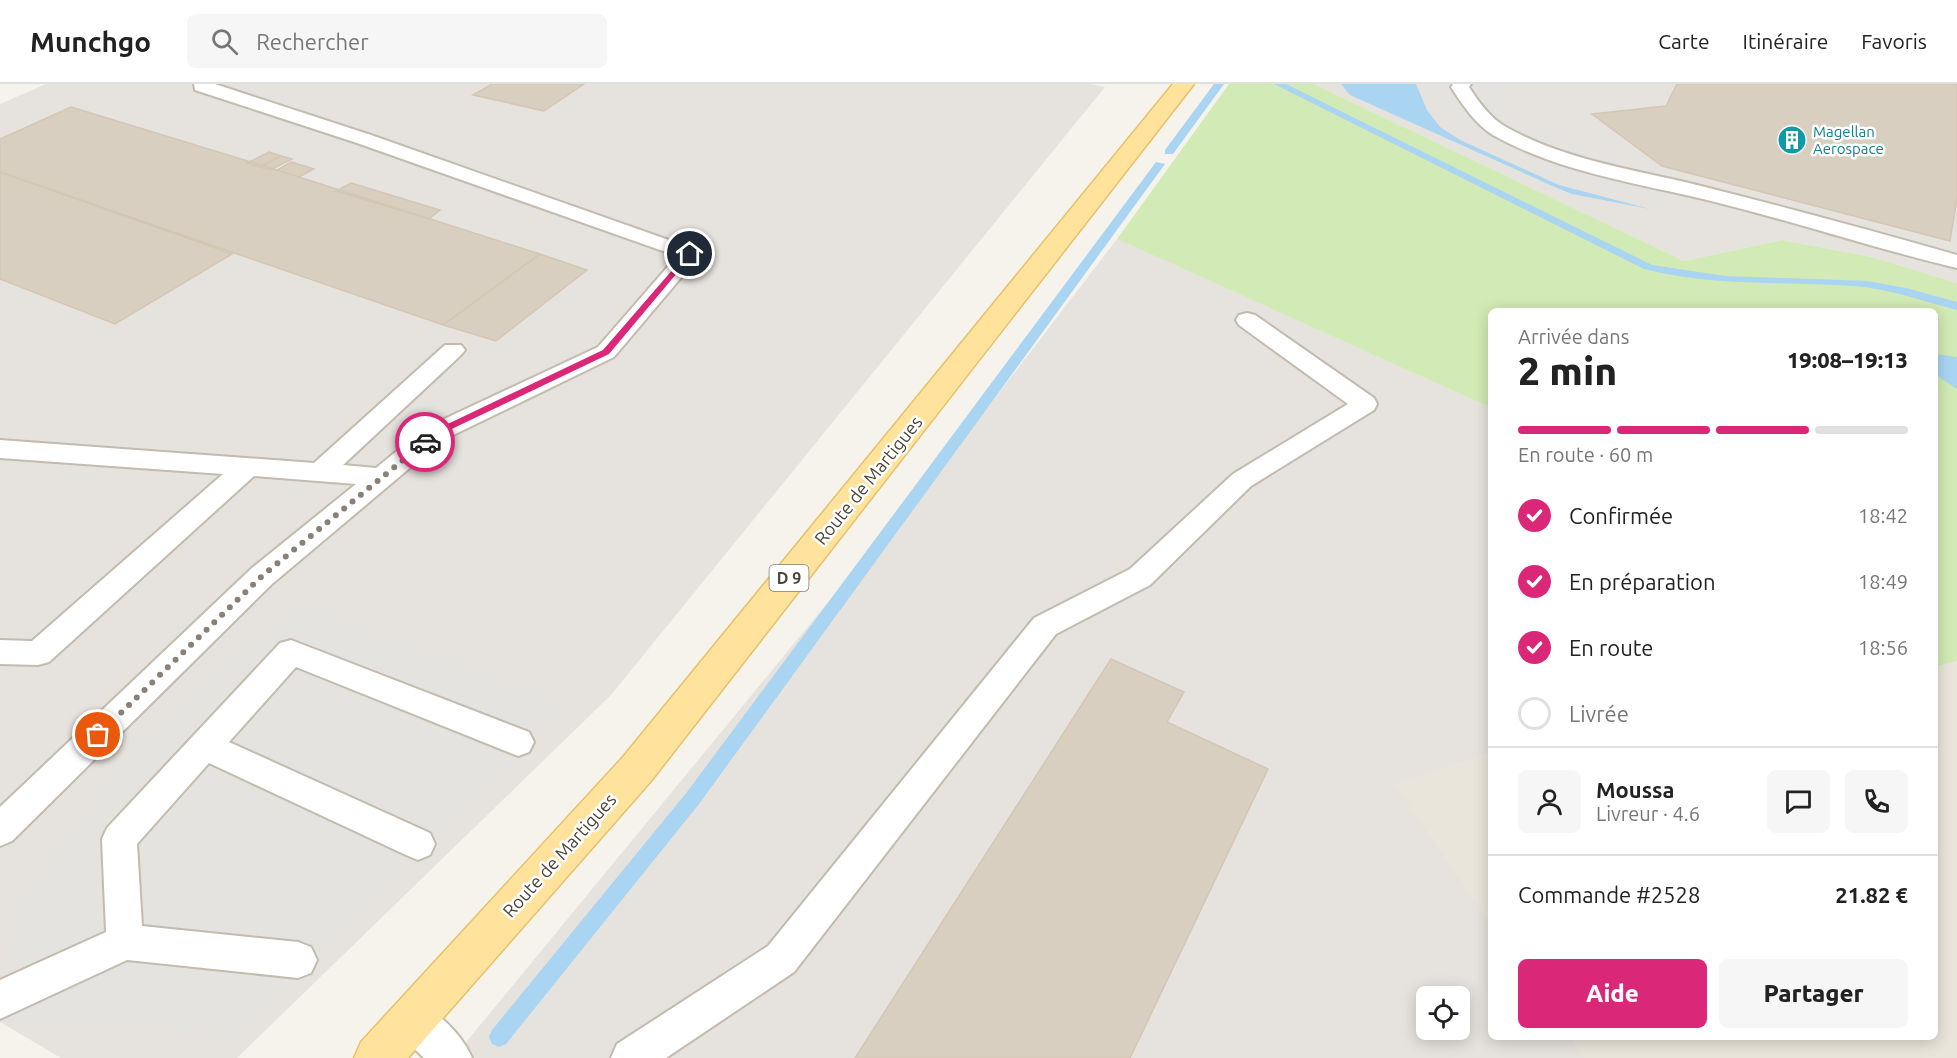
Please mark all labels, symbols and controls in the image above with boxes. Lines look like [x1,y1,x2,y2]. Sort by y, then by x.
search box [187,14,607,68]
icon: search [208,25,241,58]
text: Munchgo [30,26,151,57]
text: Rechercher [256,29,369,54]
text: Carte [1658,29,1710,53]
text: Itinéraire [1743,29,1828,53]
text: Favoris [1861,29,1927,53]
place label: Magellan Aerospace [1813,123,1884,157]
building icon: Magellan Aerospace [1776,124,1808,156]
pin [664,228,715,279]
icon: home [673,237,706,270]
text: Arrivée dans [1518,325,1629,348]
text: 19:08–19:13 [1787,347,1908,372]
text: 2 min [1518,349,1617,392]
courier [395,412,455,472]
street label: Route de Martigues [810,412,926,548]
icon: car [409,426,442,459]
text: En route · 60 m [1518,443,1653,466]
icon: check [1518,499,1551,532]
text: Confirmée [1569,503,1673,528]
text: 18:42 [1858,504,1908,527]
road number: D 9 [770,565,808,591]
icon: check [1518,565,1551,598]
text: En préparation [1569,569,1716,594]
text: 18:49 [1858,570,1908,593]
icon: check [1518,631,1551,664]
text: En route [1569,635,1653,660]
text: 18:56 [1858,636,1908,659]
text: Livrée [1569,701,1629,726]
pin [72,709,123,760]
icon: bag [81,718,114,751]
button: person [1518,770,1581,833]
button: chat [1767,770,1830,833]
button: phone [1845,770,1908,833]
text: Moussa [1596,777,1674,802]
street label: Route de Martigues [498,789,620,921]
text: Livreur · 4.6 [1596,802,1700,825]
text: Commande #2528 [1518,882,1700,907]
text: 21.82 € [1835,882,1908,907]
button: Aide [1518,959,1707,1028]
button: Partager [1719,959,1908,1028]
map controls [1416,986,1470,1040]
button: locate [1416,986,1470,1040]

